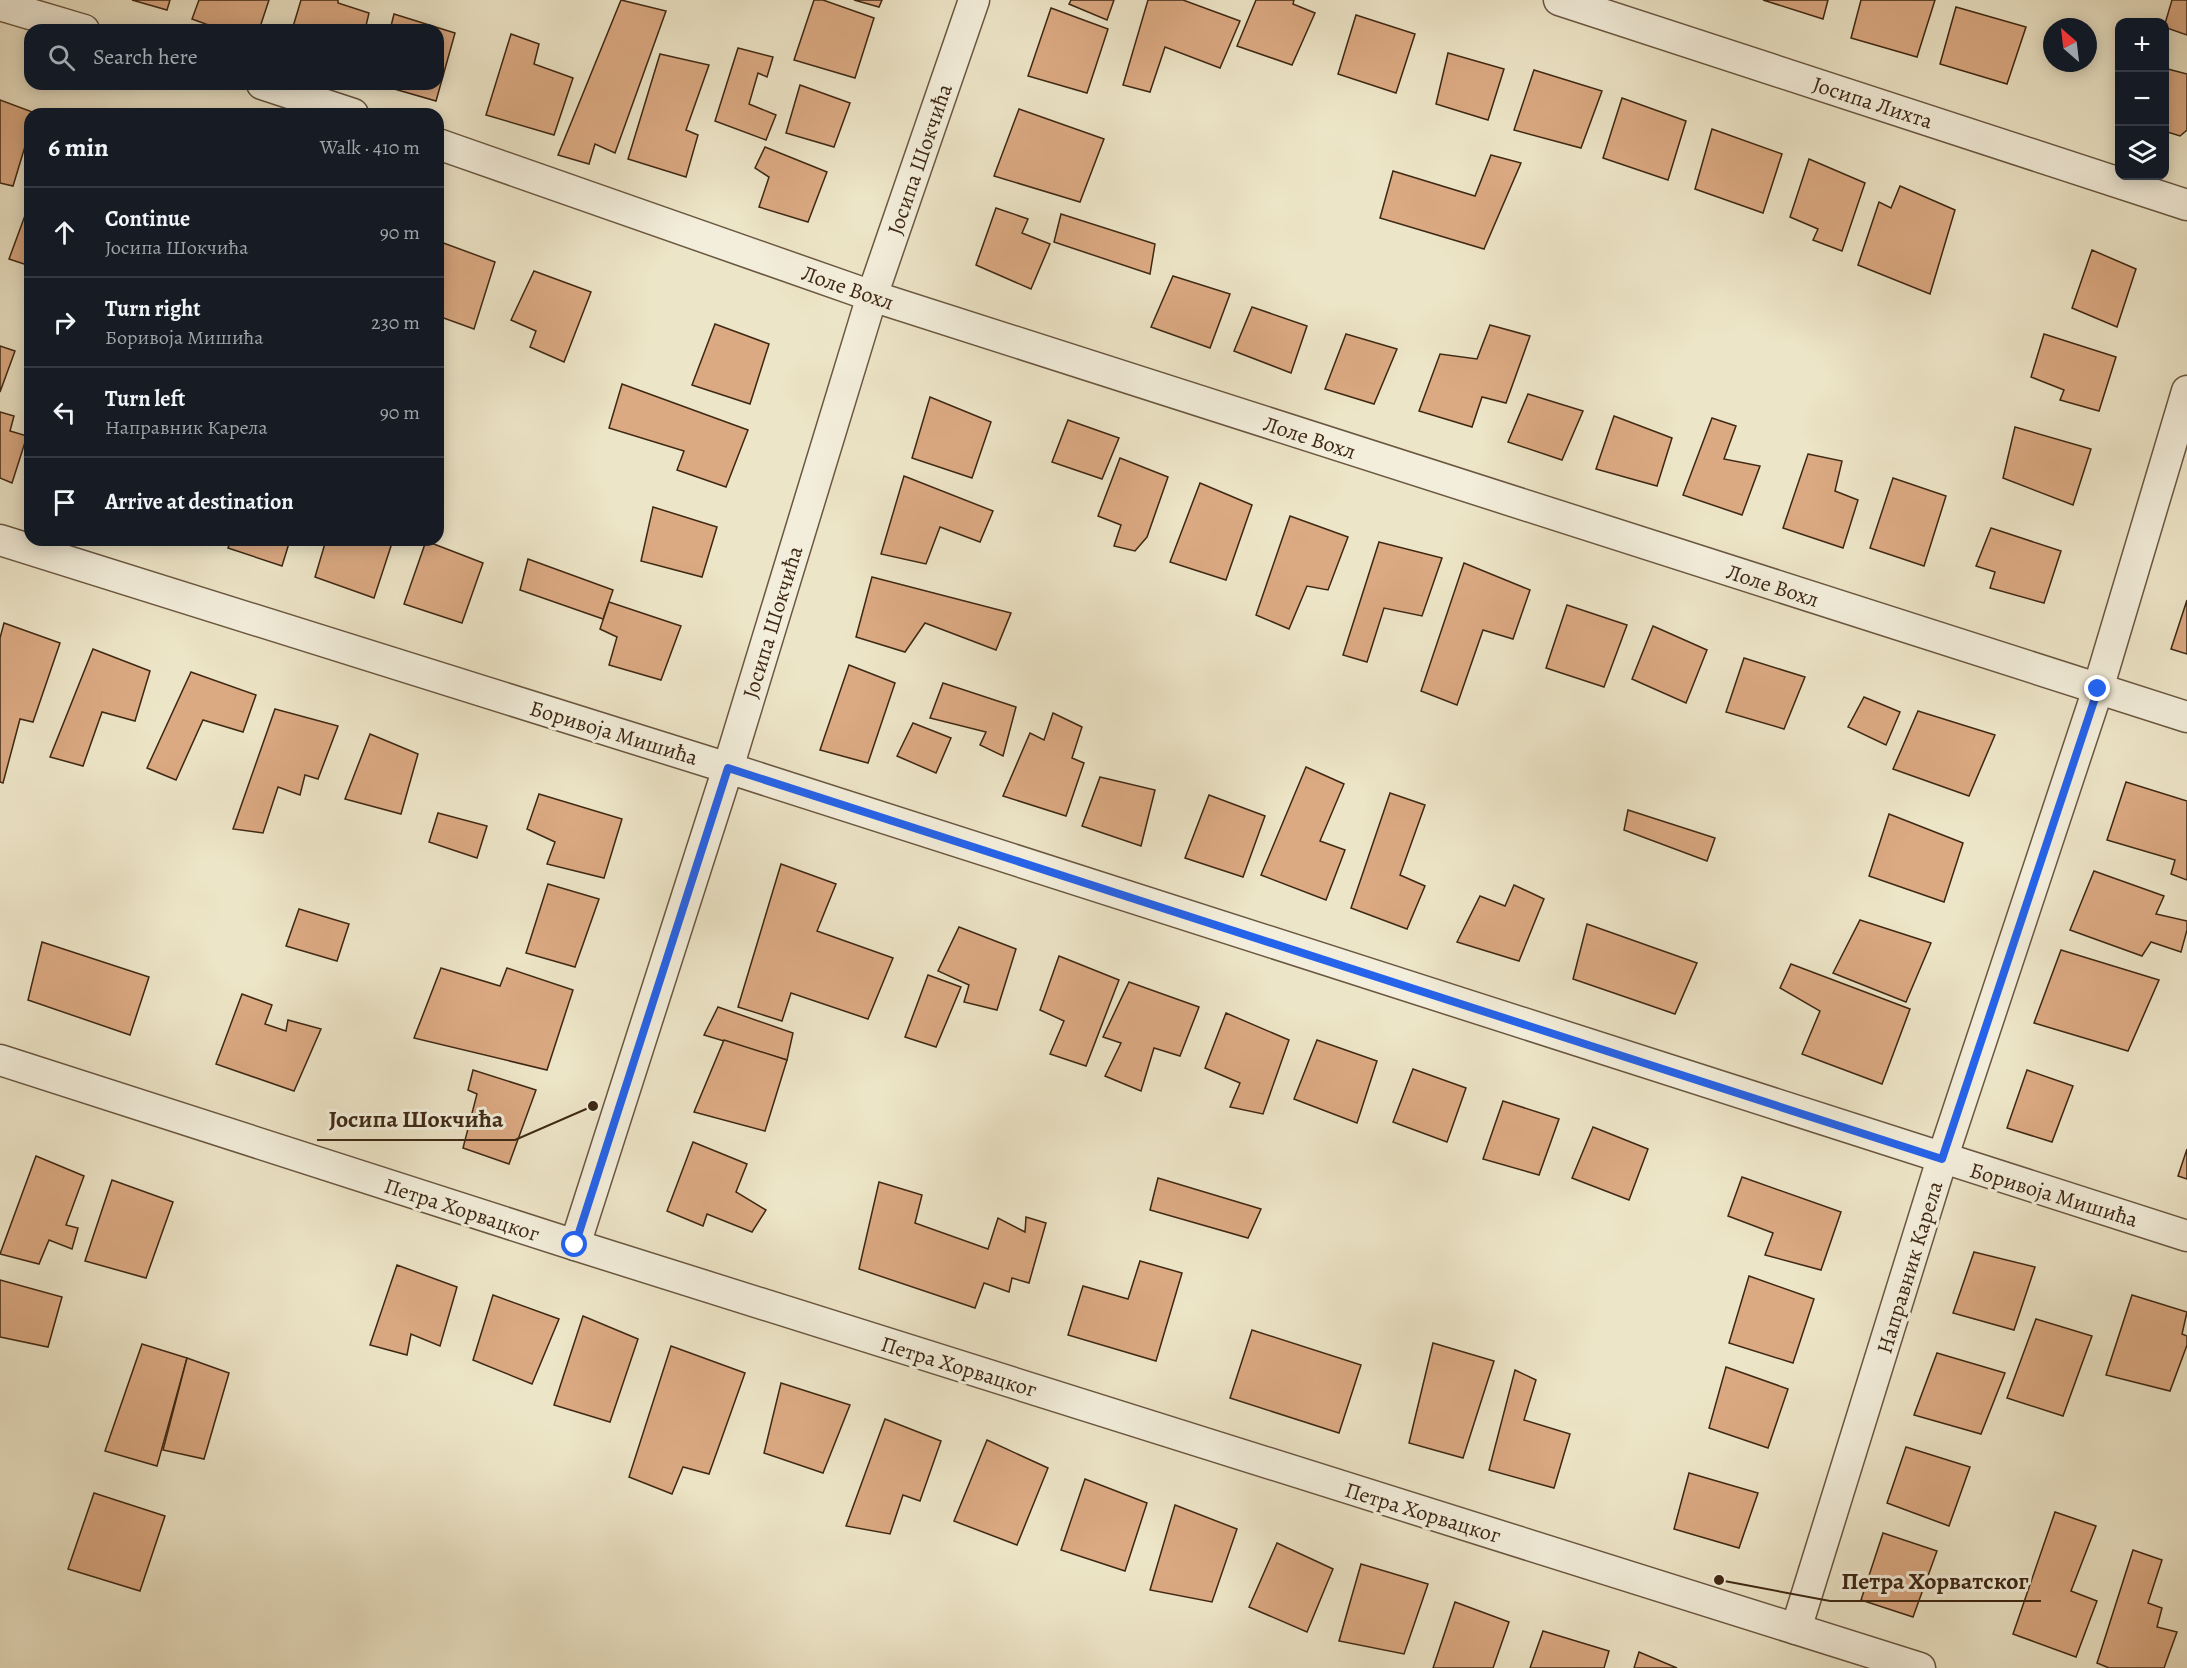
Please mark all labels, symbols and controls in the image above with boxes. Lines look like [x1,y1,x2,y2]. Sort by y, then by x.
north arrow [2043,18,2097,72]
map controls [2115,18,2169,180]
button: + [2115,18,2169,72]
search box [24,24,444,90]
icon: search [45,41,78,74]
text: Search here [93,42,198,72]
street label: Јосипа Лихта [1809,69,1937,137]
button: − [2115,72,2169,126]
street label: Јосипа Шокчића [880,79,960,239]
button: layers [2115,126,2169,180]
text: 6 min [48,130,109,165]
text: Walk · 410 m [320,134,420,161]
text: Continue [105,204,190,234]
icon: ahead [48,216,81,249]
text: 90 m [380,219,420,246]
text: Јосипа Шокчића [105,234,248,261]
street label: Лоле Вохл [798,258,898,318]
text: Turn right [105,294,201,324]
icon: right [48,306,81,339]
text: 230 m [371,309,420,336]
text: Боривоја Мишића [105,324,264,351]
text: Turn left [105,384,185,414]
icon: left [48,396,81,429]
text: 90 m [380,399,420,426]
street label: Лоле Вохл [1260,409,1360,467]
text: Направник Карела [105,414,268,441]
icon: arrive [48,486,81,519]
text: Arrive at destination [105,487,294,517]
street label: Јосипа Шокчића [736,542,811,702]
street label: Лоле Вохл [1723,557,1823,615]
route end [2084,675,2110,701]
street label: Боривоја Мишића [526,693,702,773]
callout: Јосипа Шокчића [317,1098,515,1140]
text: Јосипа Шокчића [329,1103,504,1135]
street label: Боривоја Мишића [1966,1155,2142,1235]
street label: Петра Хорвацког [380,1171,543,1249]
street label: Направник Карела [1869,1176,1951,1357]
route start [561,1231,587,1257]
street label: Петра Хорвацког [877,1329,1040,1405]
street label: Петра Хорвацког [1341,1475,1504,1551]
callout: Петра Хорватског [1830,1559,2041,1601]
text: Петра Хорватског [1841,1565,2029,1597]

